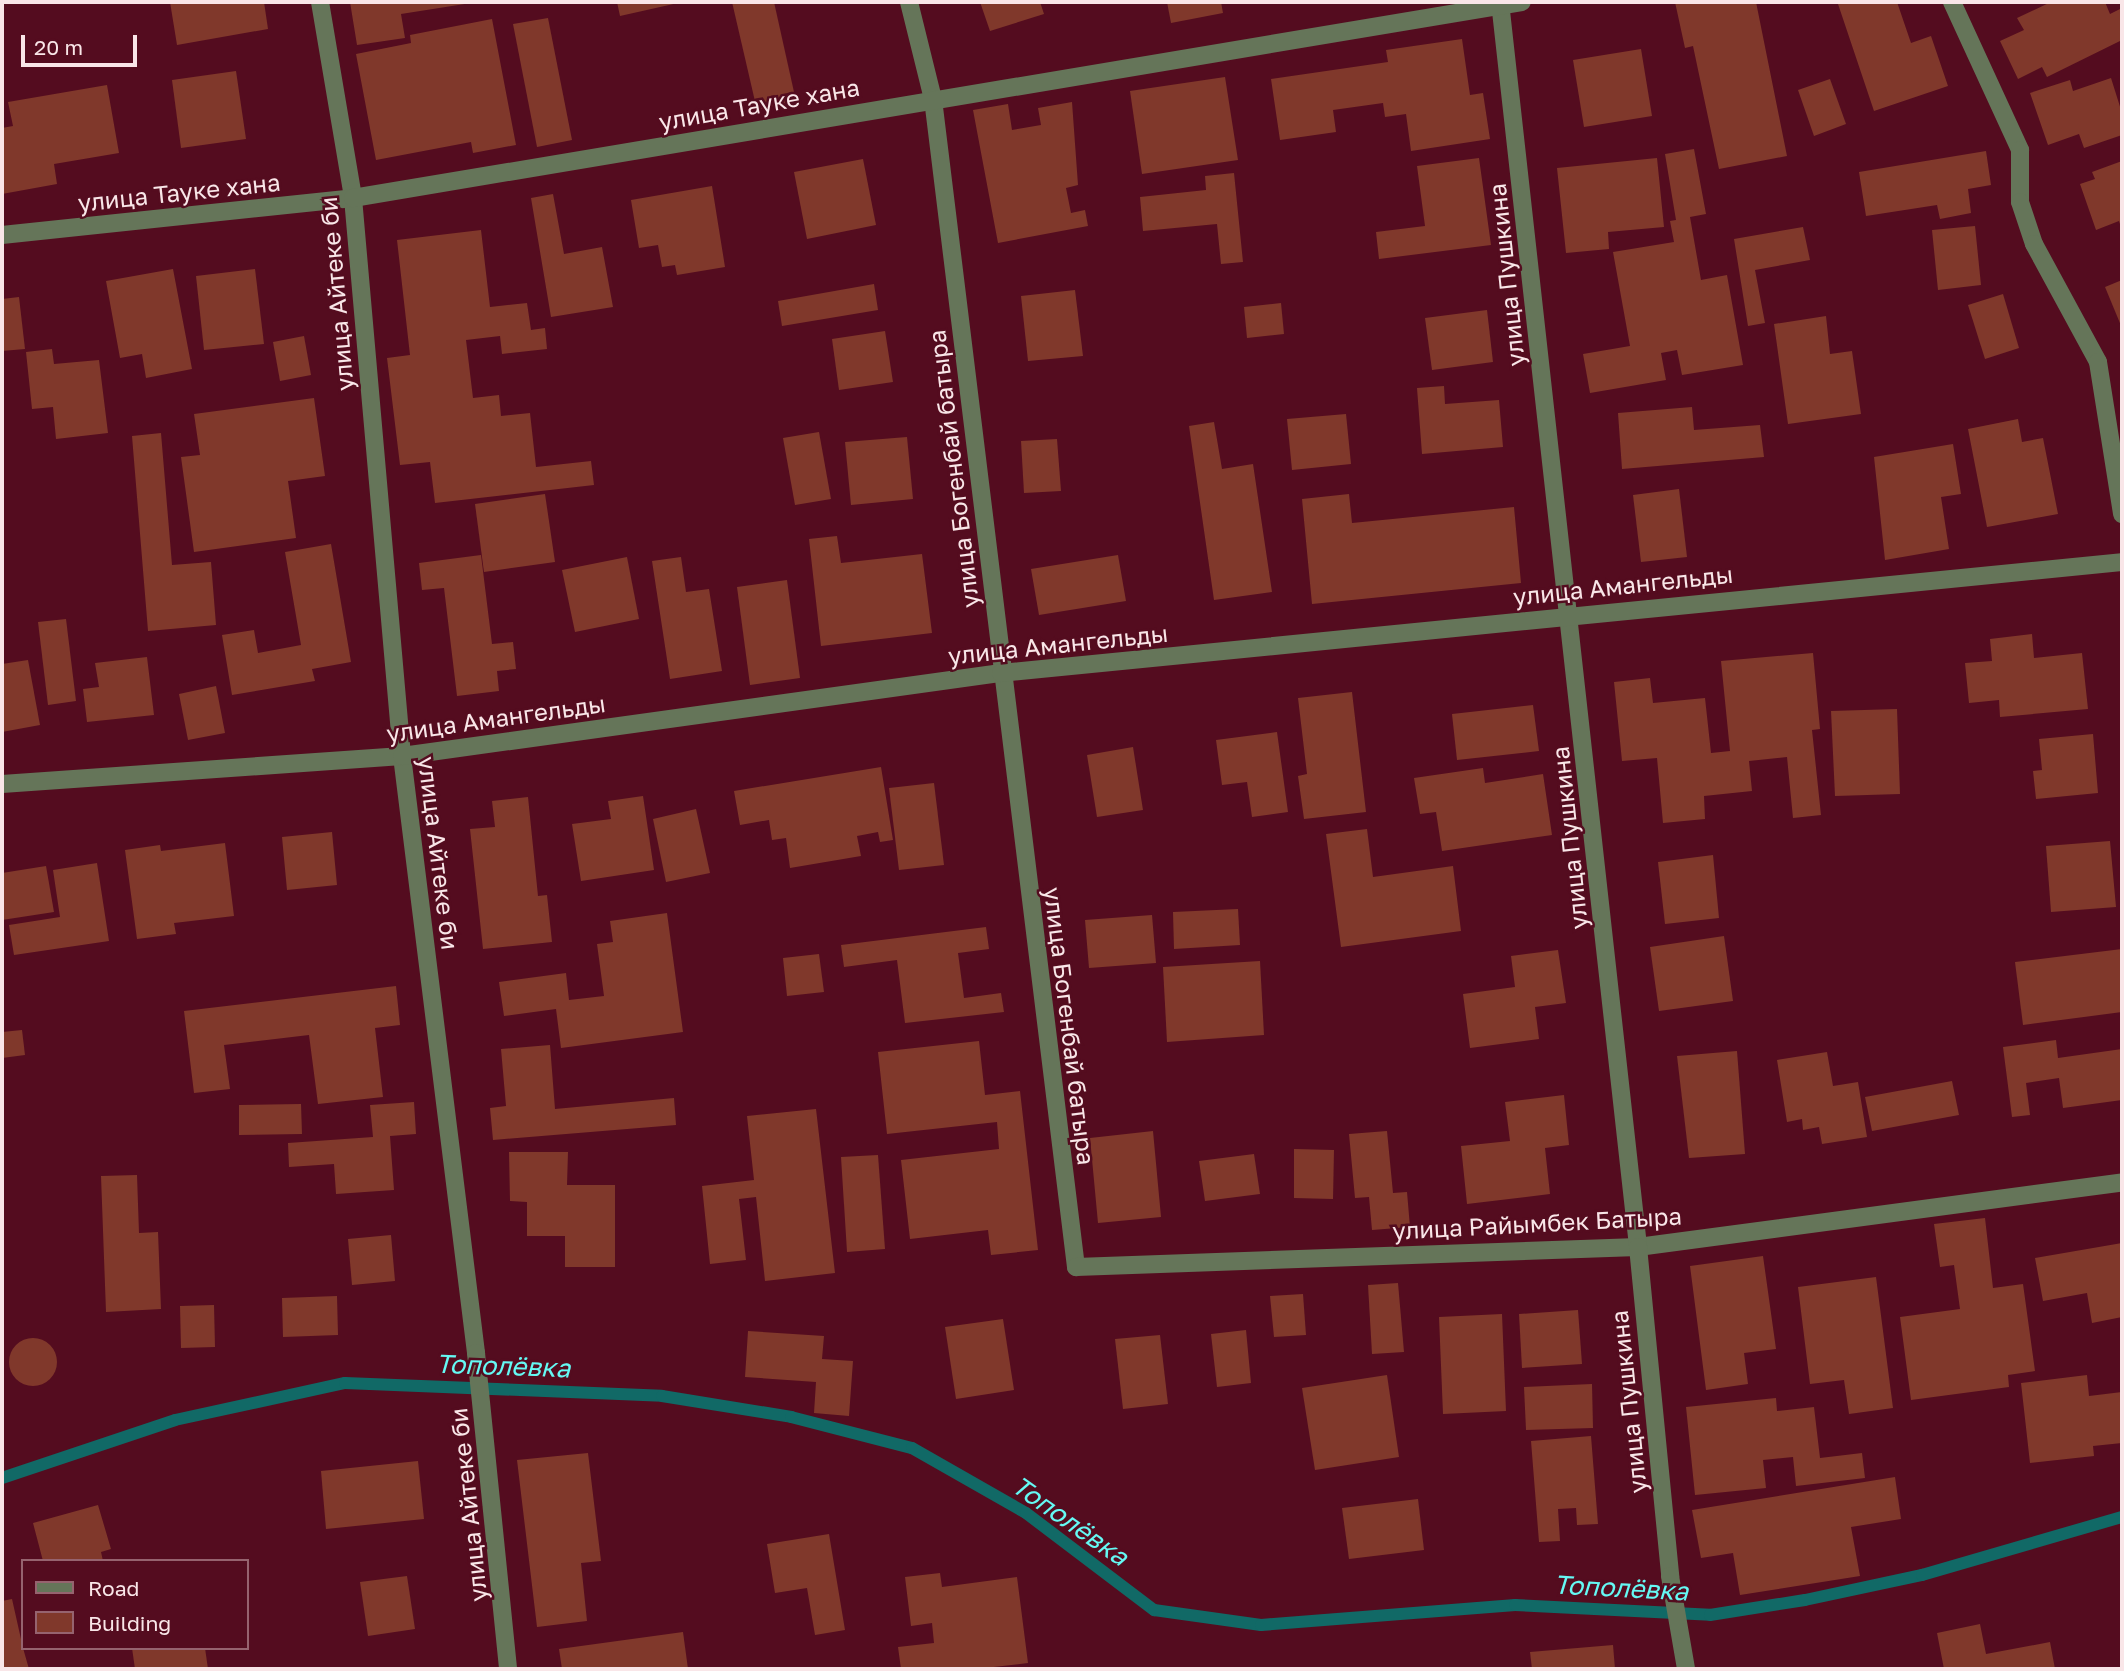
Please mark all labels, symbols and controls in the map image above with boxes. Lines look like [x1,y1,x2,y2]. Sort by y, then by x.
scale bar [24,21,140,65]
text: 20 m [34,34,83,60]
street label: улица Тауке хана [656,72,862,136]
street label: улица Тауке хана [76,167,282,217]
street label: улица Пушкина [1482,182,1530,368]
street label: улица Айтеке би [313,196,359,392]
street label: улица Богенбай батыра [922,328,984,610]
street label: улица Амангельды [1512,559,1734,611]
street label: улица Амангельды [947,618,1169,670]
street label: улица Амангельды [385,688,607,748]
street label: улица Пушкина [1545,745,1593,931]
street label: улица Айтеке би [413,755,465,951]
street label: улица Богенбай батыра [1039,885,1101,1167]
street label: улица Райымбек Батыра [1391,1201,1683,1245]
street label: улица Пушкина [1604,1309,1652,1495]
water label: Тополёвка [435,1348,571,1384]
street label: улица Айтеке би [444,1407,492,1603]
water label: Тополёвка [1006,1470,1134,1572]
legend [21,1559,248,1650]
water label: Тополёвка [1553,1569,1689,1607]
text: Road [88,1575,139,1601]
text: Building [88,1610,171,1636]

